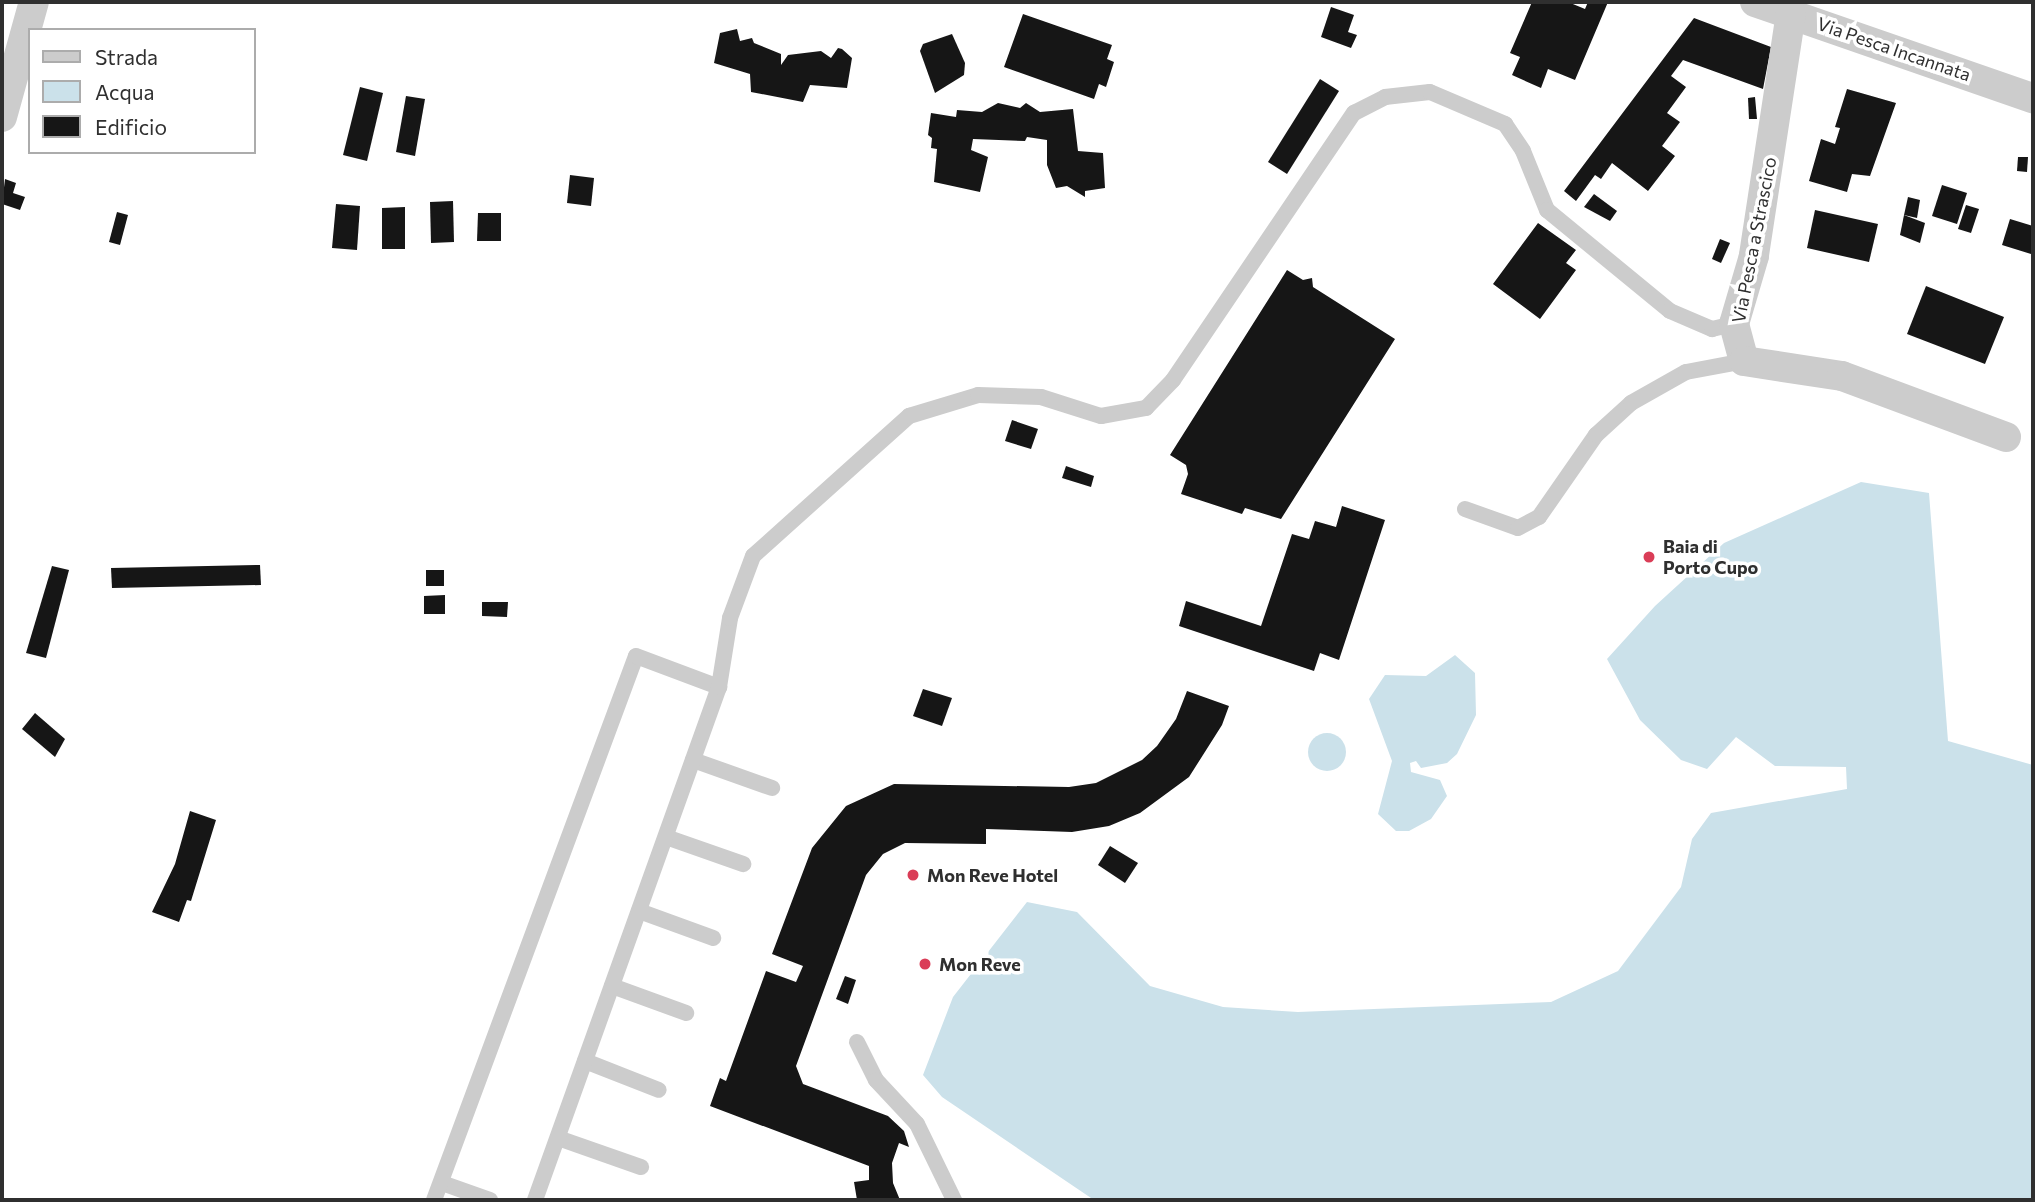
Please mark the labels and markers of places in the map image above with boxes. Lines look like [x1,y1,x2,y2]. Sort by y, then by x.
place label: Baia di Porto Cupo [1663,536,1758,578]
marker: Baia di Porto Cupo [1641,549,1657,565]
place label: Mon Reve Hotel [927,864,1058,886]
marker: Mon Reve Hotel [905,867,921,883]
place label: Mon Reve [939,953,1021,975]
marker: Mon Reve [917,956,933,972]

